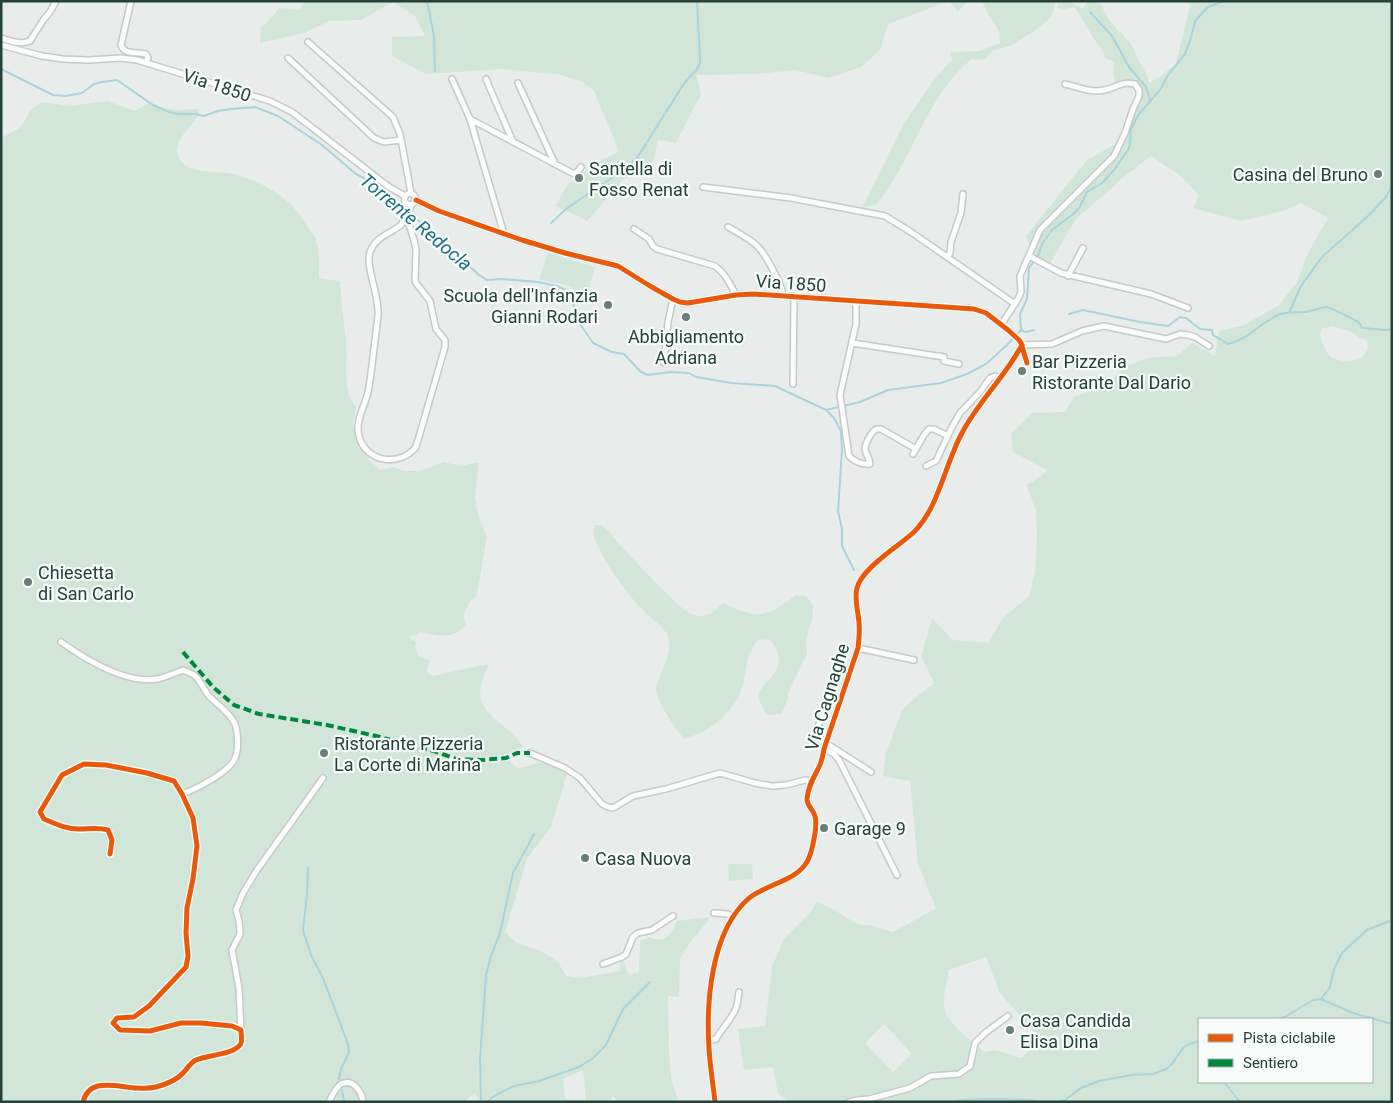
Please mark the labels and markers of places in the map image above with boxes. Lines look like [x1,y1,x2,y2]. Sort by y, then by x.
place label: Santella di Fosso Renat [589,158,689,200]
place label: Casina del Bruno [1233,164,1368,185]
marker: Casina del Bruno [1372,168,1384,180]
marker: Santella di Fosso Renat [573,172,585,184]
place label: Scuola dell'Infanzia Gianni Rodari [444,285,598,327]
marker: Scuola dell'Infanzia Gianni Rodari [602,299,614,311]
marker: Abbigliamento Adriana [680,311,692,323]
place label: Abbigliamento Adriana [628,326,744,368]
place label: Bar Pizzeria Ristorante Dal Dario [1032,351,1191,393]
marker: Bar Pizzeria Ristorante Dal Dario [1016,365,1028,377]
place label: Chiesetta di San Carlo [38,562,134,604]
marker: Chiesetta di San Carlo [22,576,34,588]
place label: Ristorante Pizzeria La Corte di Marina [334,733,483,775]
marker: Ristorante Pizzeria La Corte di Marina [318,747,330,759]
place label: Garage 9 [834,818,906,839]
marker: Garage 9 [818,822,830,834]
place label: Casa Nuova [595,848,691,869]
marker: Casa Nuova [579,852,591,864]
place label: Casa Candida Elisa Dina [1020,1010,1131,1052]
marker: Casa Candida Elisa Dina [1004,1024,1016,1036]

